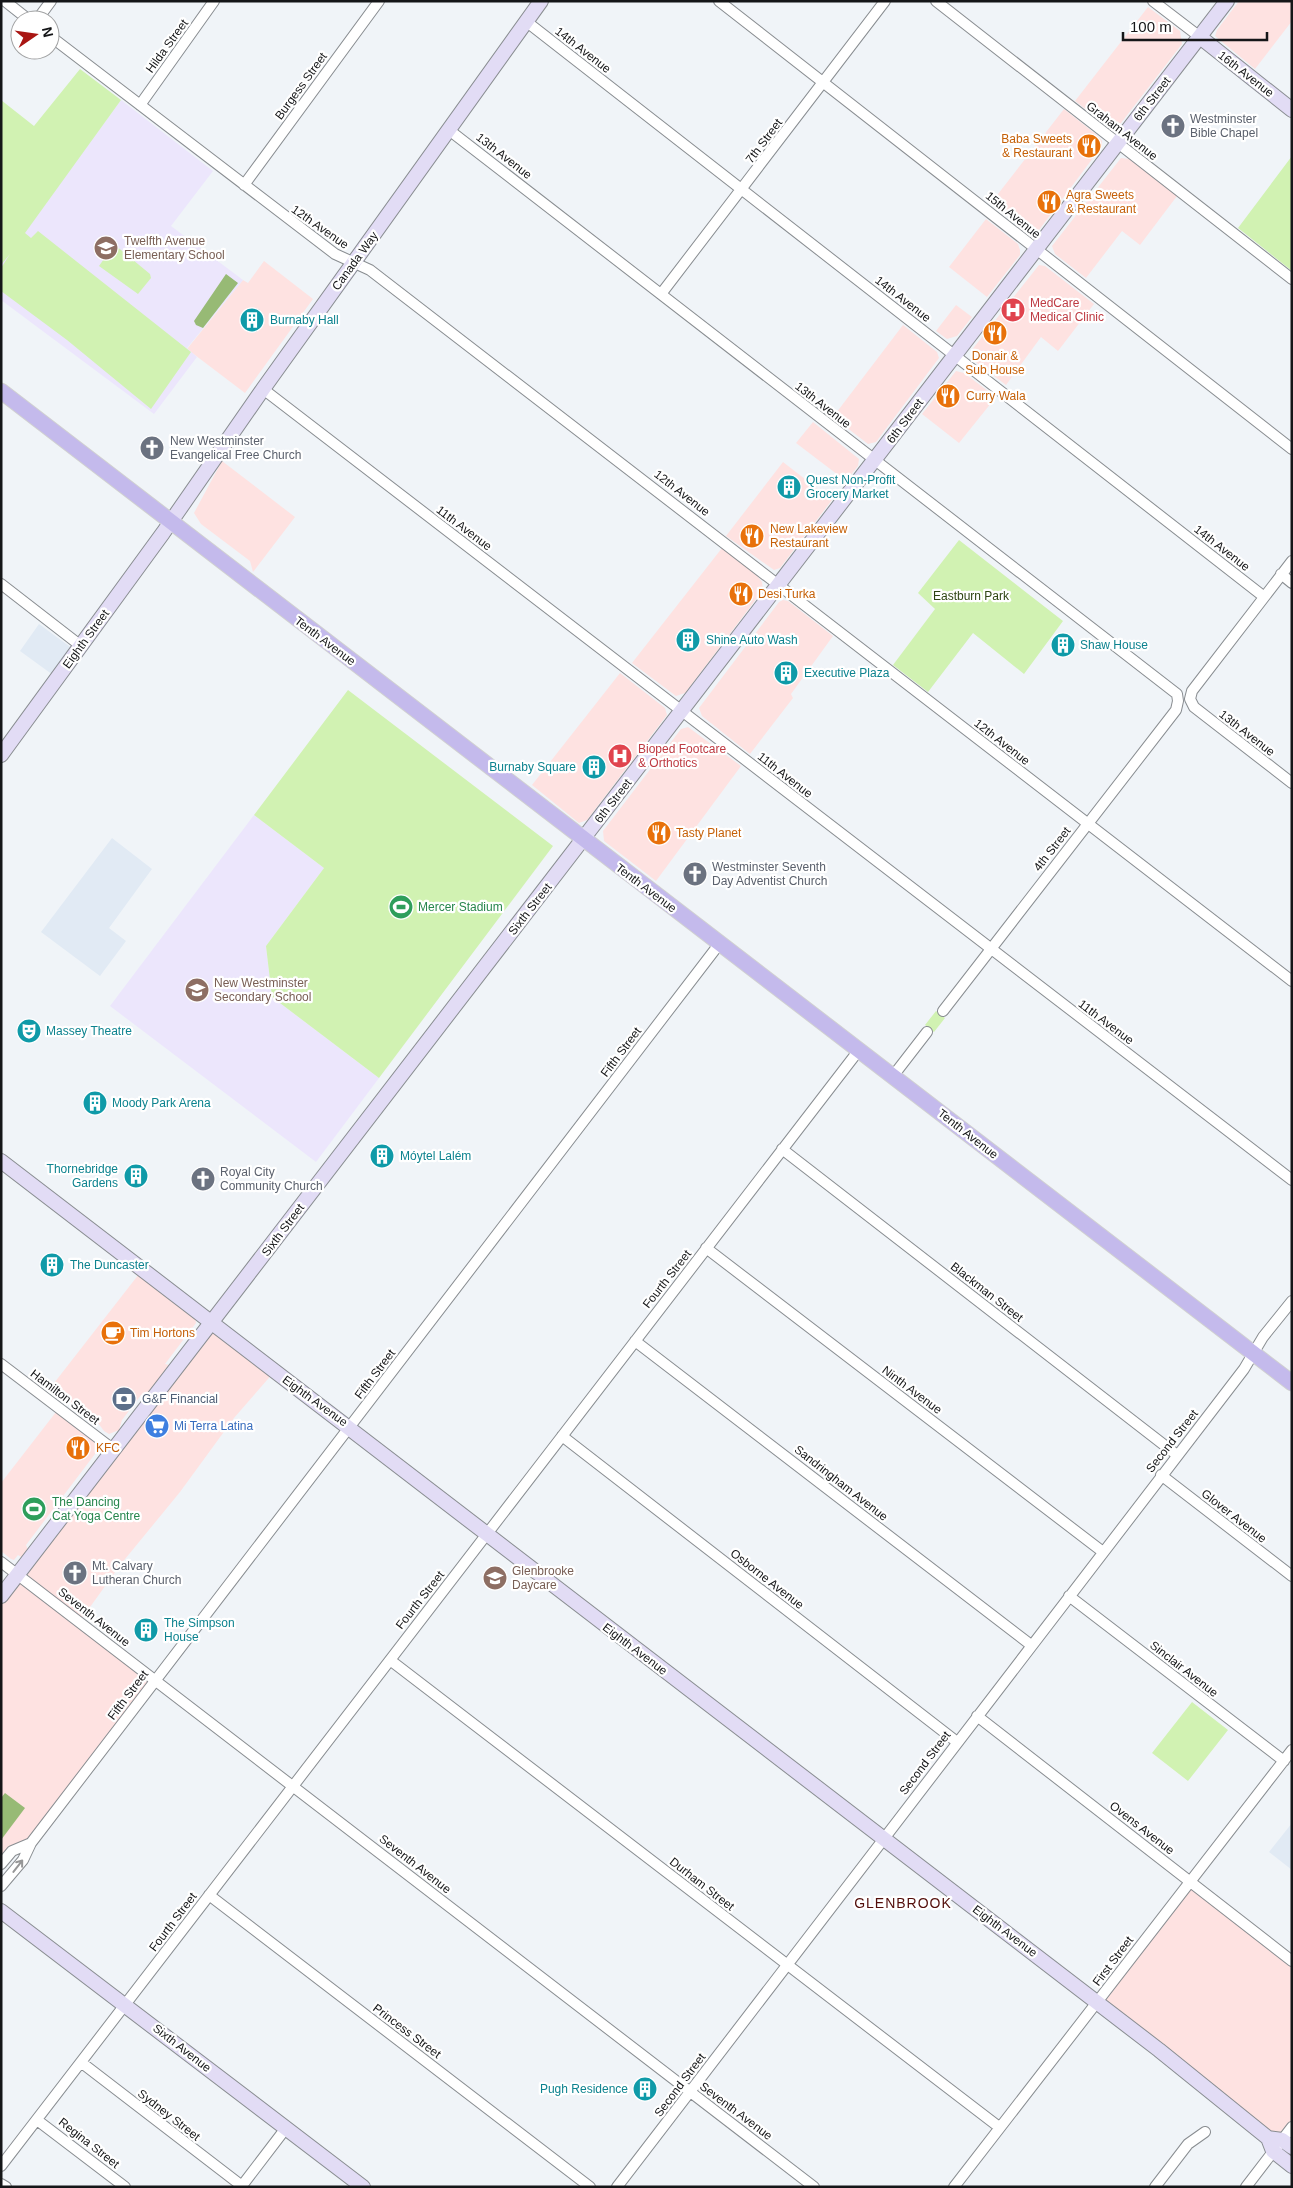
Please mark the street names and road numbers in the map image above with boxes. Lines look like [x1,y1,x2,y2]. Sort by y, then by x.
street label: Hilda Street [143,16,191,75]
street label: 14th Avenue [552,24,614,76]
street label: 16th Avenue [1215,48,1277,100]
street label: Burgess Street [272,49,330,122]
street label: 6th Street [1130,74,1174,124]
street label: Graham Avenue [1084,99,1161,163]
street label: 7th Street [743,115,786,166]
street label: 13th Avenue [473,130,535,182]
street label: 15th Avenue [983,189,1044,242]
street label: 12th Avenue [289,202,352,252]
street label: Canada Way [329,229,381,293]
street label: 14th Avenue [872,273,934,325]
street label: 13th Avenue [792,379,854,431]
street label: 6th Street [884,395,927,446]
street label: 12th Avenue [651,467,713,519]
street label: 11th Avenue [434,503,495,554]
street label: 14th Avenue [1191,522,1253,574]
street label: Eighth Street [60,606,112,671]
street label: Tenth Avenue [292,614,358,669]
street label: 13th Avenue [1216,707,1278,759]
street label: 12th Avenue [971,716,1033,768]
street label: 11th Avenue [755,749,815,801]
street label: 6th Street [591,776,635,826]
street label: 4th Street [1030,824,1074,874]
street label: Tenth Avenue [613,861,679,916]
street label: Sixth Street [505,880,555,938]
street label: 11th Avenue [1076,997,1137,1048]
street label: Fifth Street [598,1024,645,1080]
street label: Tenth Avenue [935,1106,1001,1162]
street label: Sixth Street [259,1200,308,1259]
street label: Fourth Street [640,1247,694,1311]
street label: Blackman Street [948,1259,1027,1325]
street label: Fifth Street [352,1346,399,1402]
street label: Ninth Avenue [879,1363,945,1417]
street label: Hamilton Street [28,1367,103,1428]
street label: Eighth Avenue [280,1373,351,1430]
street label: Second Street [1143,1406,1201,1475]
street label: Sandringham Avenue [792,1442,891,1524]
street label: Glover Avenue [1199,1486,1269,1546]
street label: Osborne Avenue [728,1546,807,1612]
street label: Fourth Street [393,1568,447,1632]
street label: Seventh Avenue [55,1585,133,1650]
street label: Eighth Avenue [600,1620,670,1678]
street label: Sinclair Avenue [1147,1638,1221,1700]
street label: Fifth Street [105,1667,152,1723]
street label: Second Street [897,1728,954,1798]
street label: Ovens Avenue [1107,1799,1177,1858]
street label: Seventh Avenue [376,1832,454,1897]
street label: Durham Street [667,1854,738,1914]
street label: Fourth Street [146,1889,200,1954]
street label: Eighth Avenue [970,1902,1040,1960]
street label: First Street [1090,1933,1137,1989]
street label: Princess Street [370,2001,444,2061]
street label: Sixth Avenue [150,2021,214,2075]
street label: Second Street [652,2050,709,2120]
street label: Seventh Avenue [697,2079,775,2143]
street label: Sydney Street [135,2086,204,2144]
street label: Regina Street [56,2115,123,2172]

